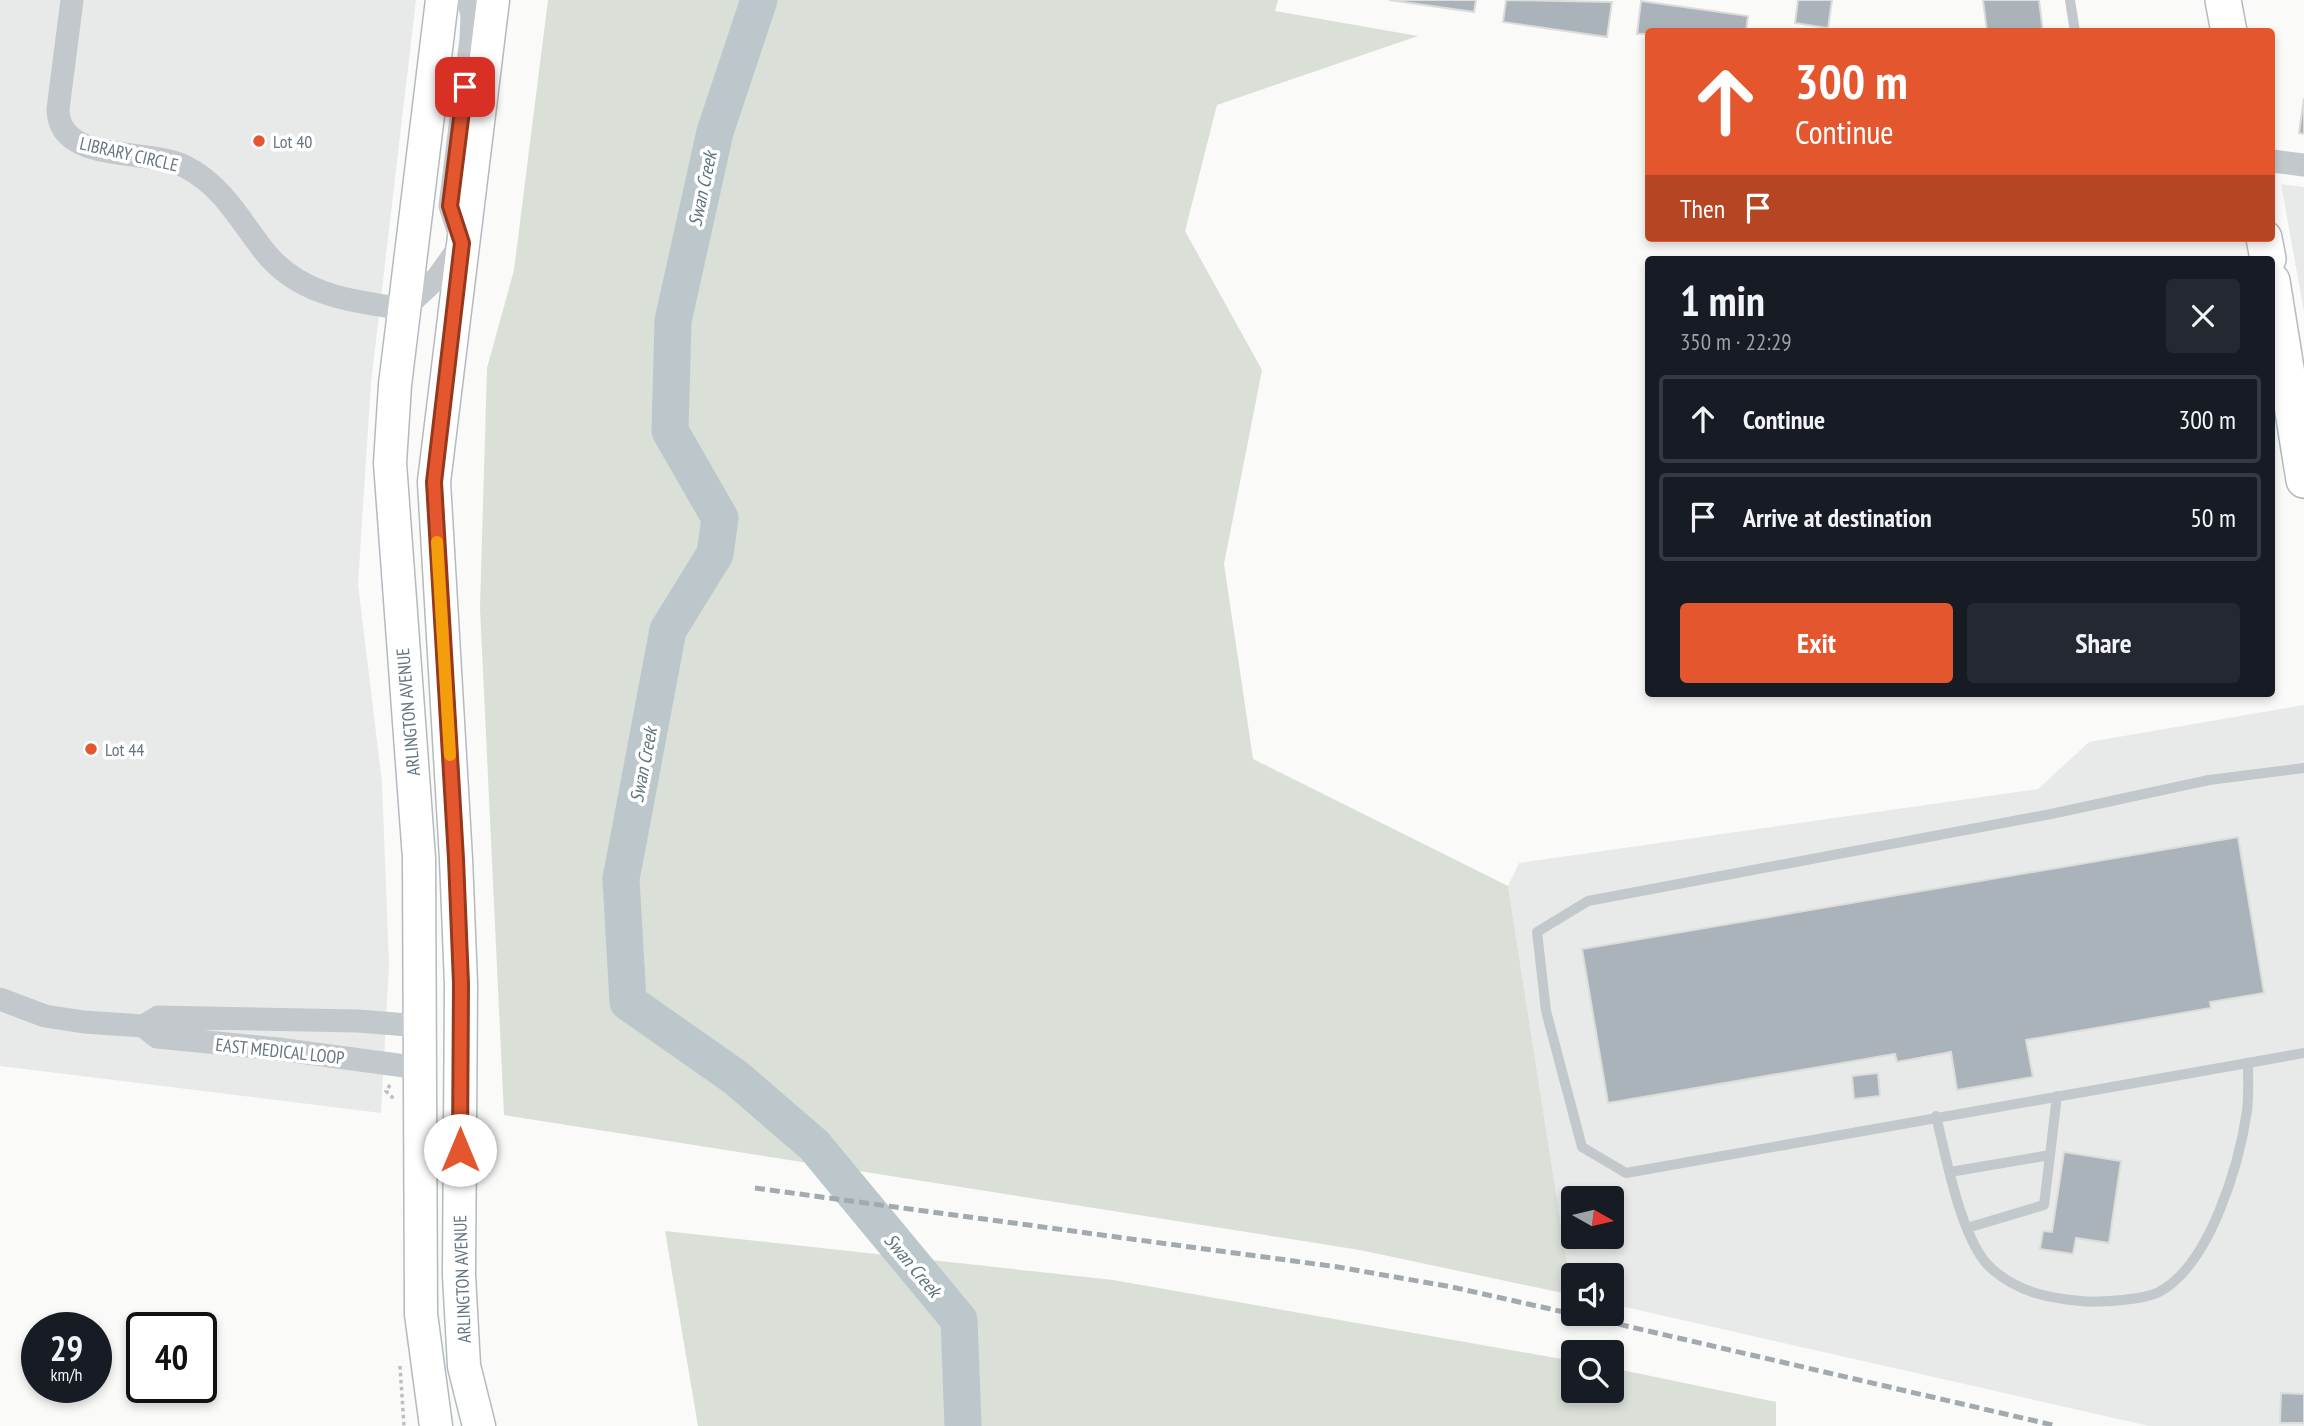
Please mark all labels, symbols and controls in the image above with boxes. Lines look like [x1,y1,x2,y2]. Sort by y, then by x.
text: 300 m [1795,49,1908,113]
icon: ahead [1680,56,1771,147]
pin [435,57,495,117]
icon: arrive [446,68,484,106]
text: Continue [1795,111,1894,153]
place label: Lot 40 [273,130,312,153]
street label: LIBRARY CIRCLE [78,132,180,176]
marker: Lot 40 [251,133,267,149]
water label: Swan Creek [682,147,722,229]
icon: arrive [1739,189,1777,227]
text: Then [1680,192,1725,225]
text: 1 min [1680,273,1765,328]
button: close [2166,279,2240,353]
text: 350 m · 22:29 [1680,327,1792,356]
icon: ahead [1684,400,1722,438]
text: Continue [1743,403,1825,436]
text: 300 m [2178,403,2236,436]
icon: arrive [1684,498,1722,536]
text: Arrive at destination [1743,501,1932,534]
text: 50 m [2190,501,2236,534]
button: Exit [1680,603,1953,683]
button: Share [1967,603,2240,683]
street label: ARLINGTON AVENUE [391,647,425,777]
water label: Swan Creek [624,723,663,805]
place label: Lot 44 [105,738,144,761]
marker: Lot 44 [83,741,99,757]
street label: EAST MEDICAL LOOP [214,1033,346,1069]
position arrow [423,1113,497,1187]
north arrow [1561,1186,1624,1250]
map controls [1561,1186,1624,1403]
street label: ARLINGTON AVENUE [448,1214,476,1344]
water label: Swan Creek [879,1228,948,1304]
button: sound [1561,1263,1624,1326]
speed limit sign: 40 [126,1312,217,1403]
text: 29 [50,1325,83,1371]
button: search [1561,1340,1624,1403]
text: km/h [51,1363,82,1386]

